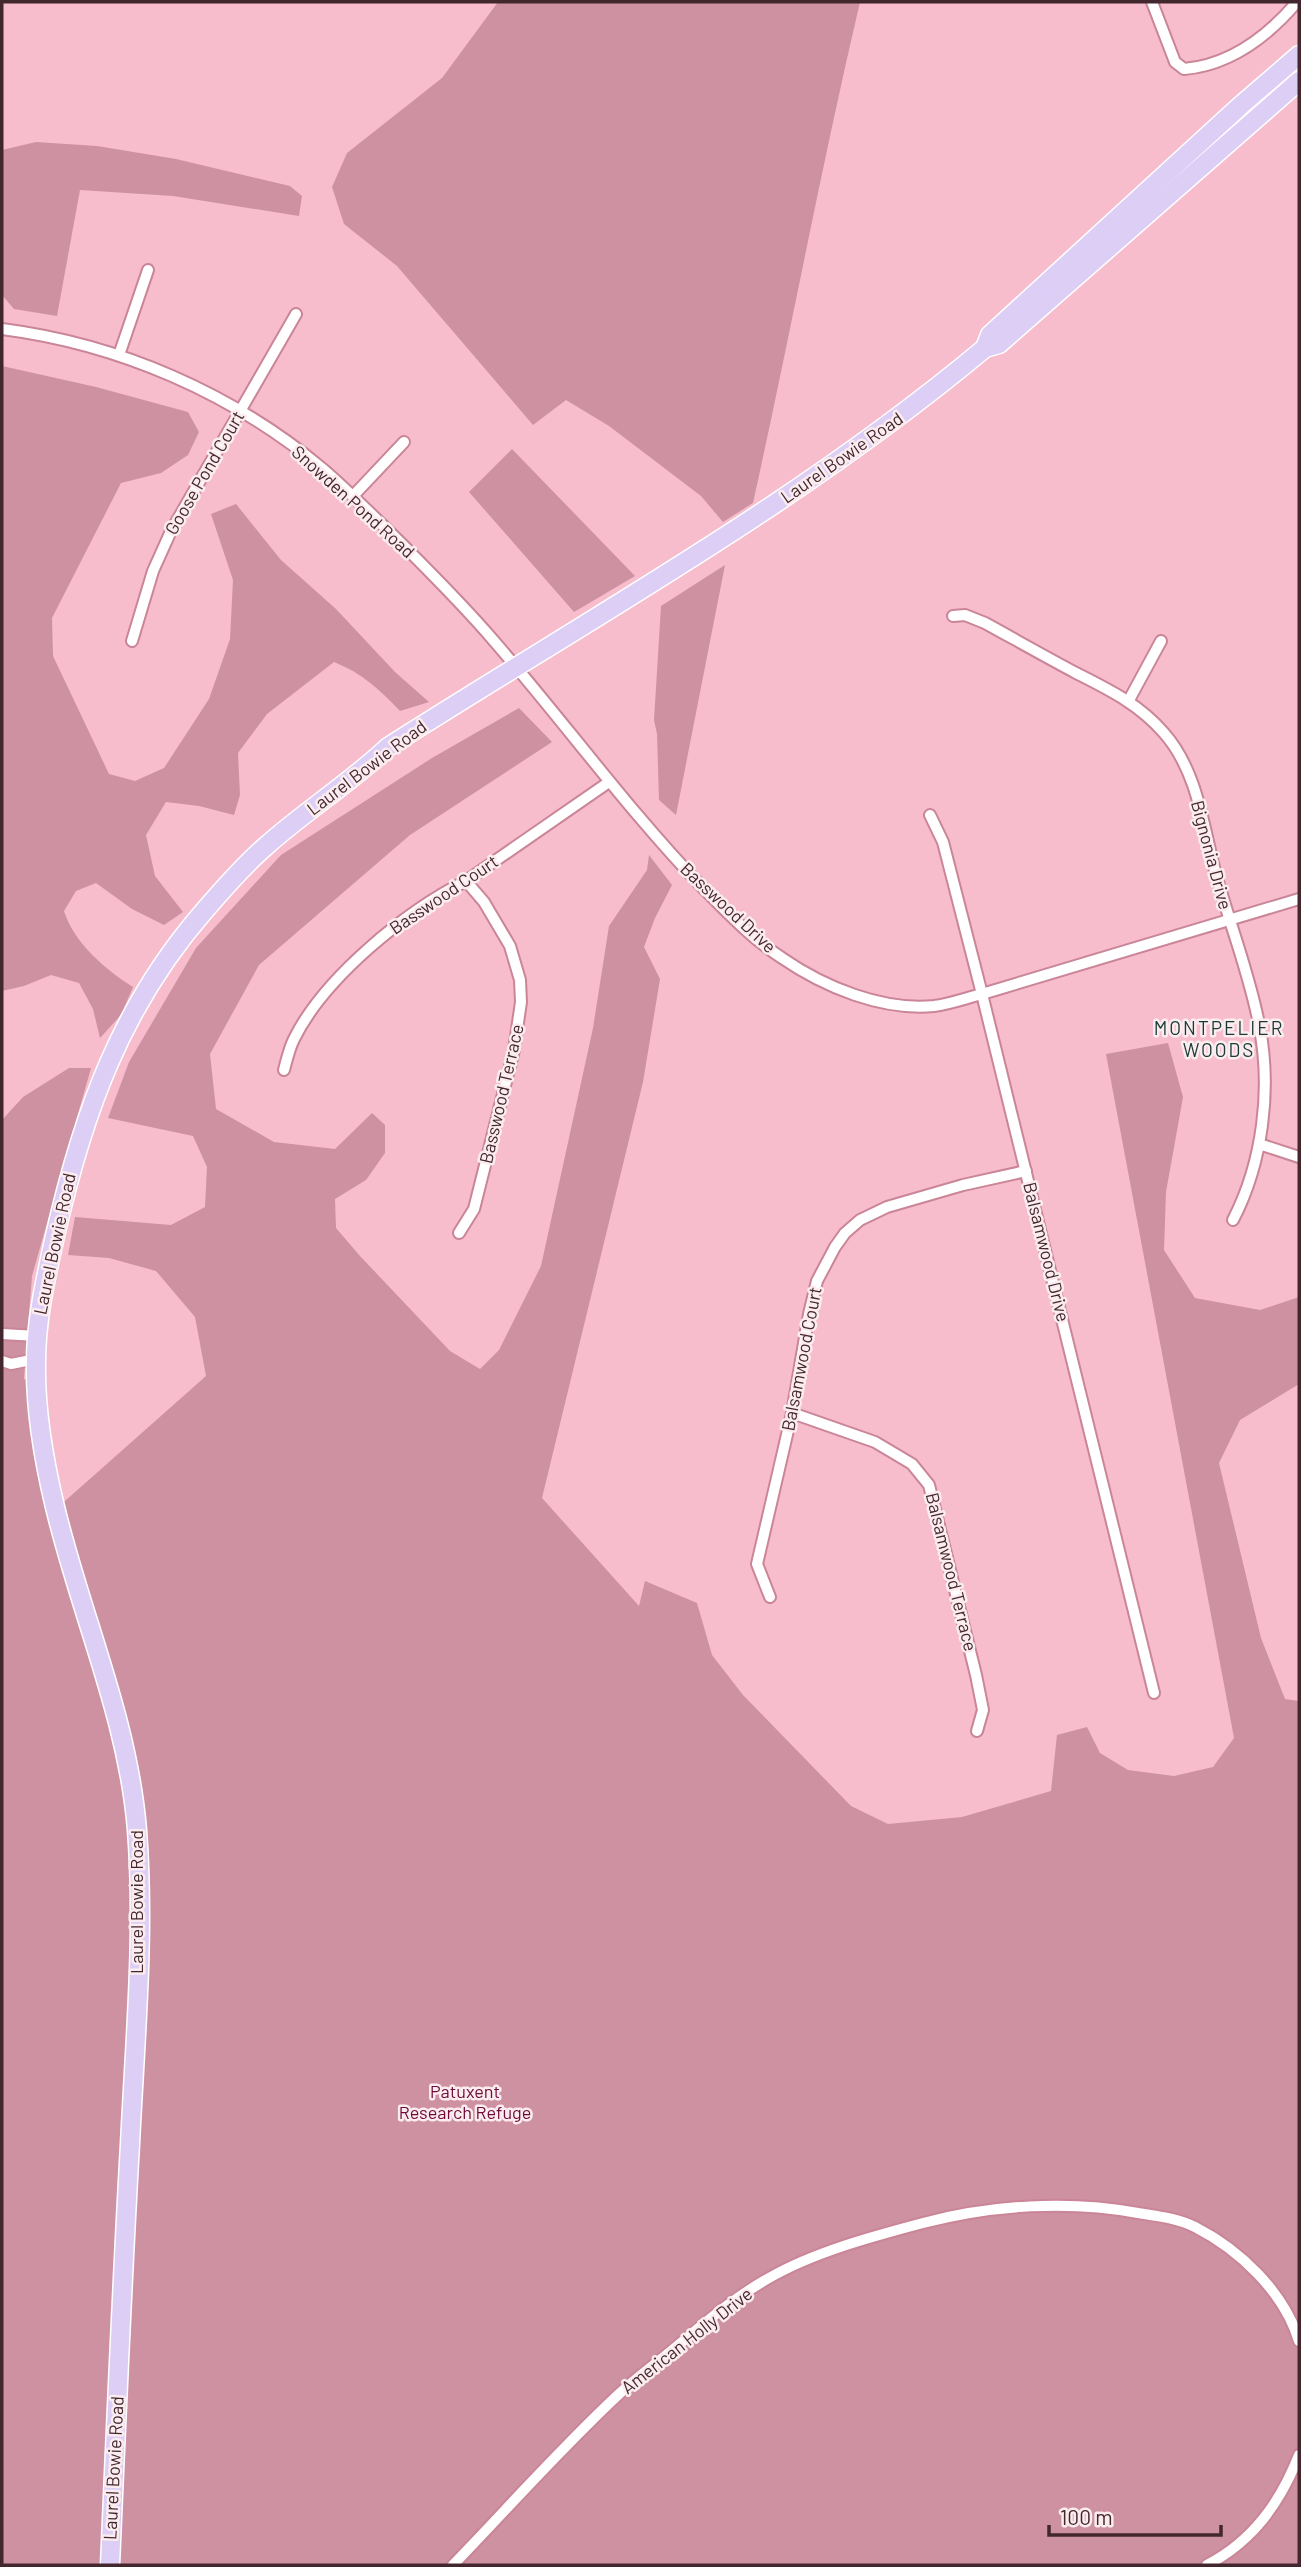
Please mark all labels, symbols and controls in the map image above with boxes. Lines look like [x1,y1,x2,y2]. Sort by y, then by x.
street label: Goose Pond Court [160,407,249,538]
street label: Laurel Bowie Road [776,407,907,508]
street label: Snowden Pond Road [288,440,420,562]
street label: Laurel Bowie Road [302,715,431,819]
street label: Bignonia Drive [1187,798,1237,912]
street label: Basswood Court [385,850,502,939]
street label: Basswood Drive [676,857,781,957]
district label: MONTPELIER WOODS [1154,1016,1284,1061]
street label: Basswood Terrace [474,1022,528,1166]
street label: Laurel Bowie Road [28,1171,80,1317]
street label: Balsamwood Drive [1019,1180,1075,1324]
street label: Balsamwood Court [776,1285,826,1433]
street label: Balsamwood Terrace [922,1490,982,1653]
street label: Laurel Bowie Road [125,1830,147,1974]
park label: Patuxent Research Refuge [399,2080,531,2123]
street label: American Holly Drive [617,2282,756,2398]
street label: Laurel Bowie Road [98,2395,128,2541]
scale bar [1049,2494,1220,2538]
text: 100 m [1060,2504,1113,2529]

